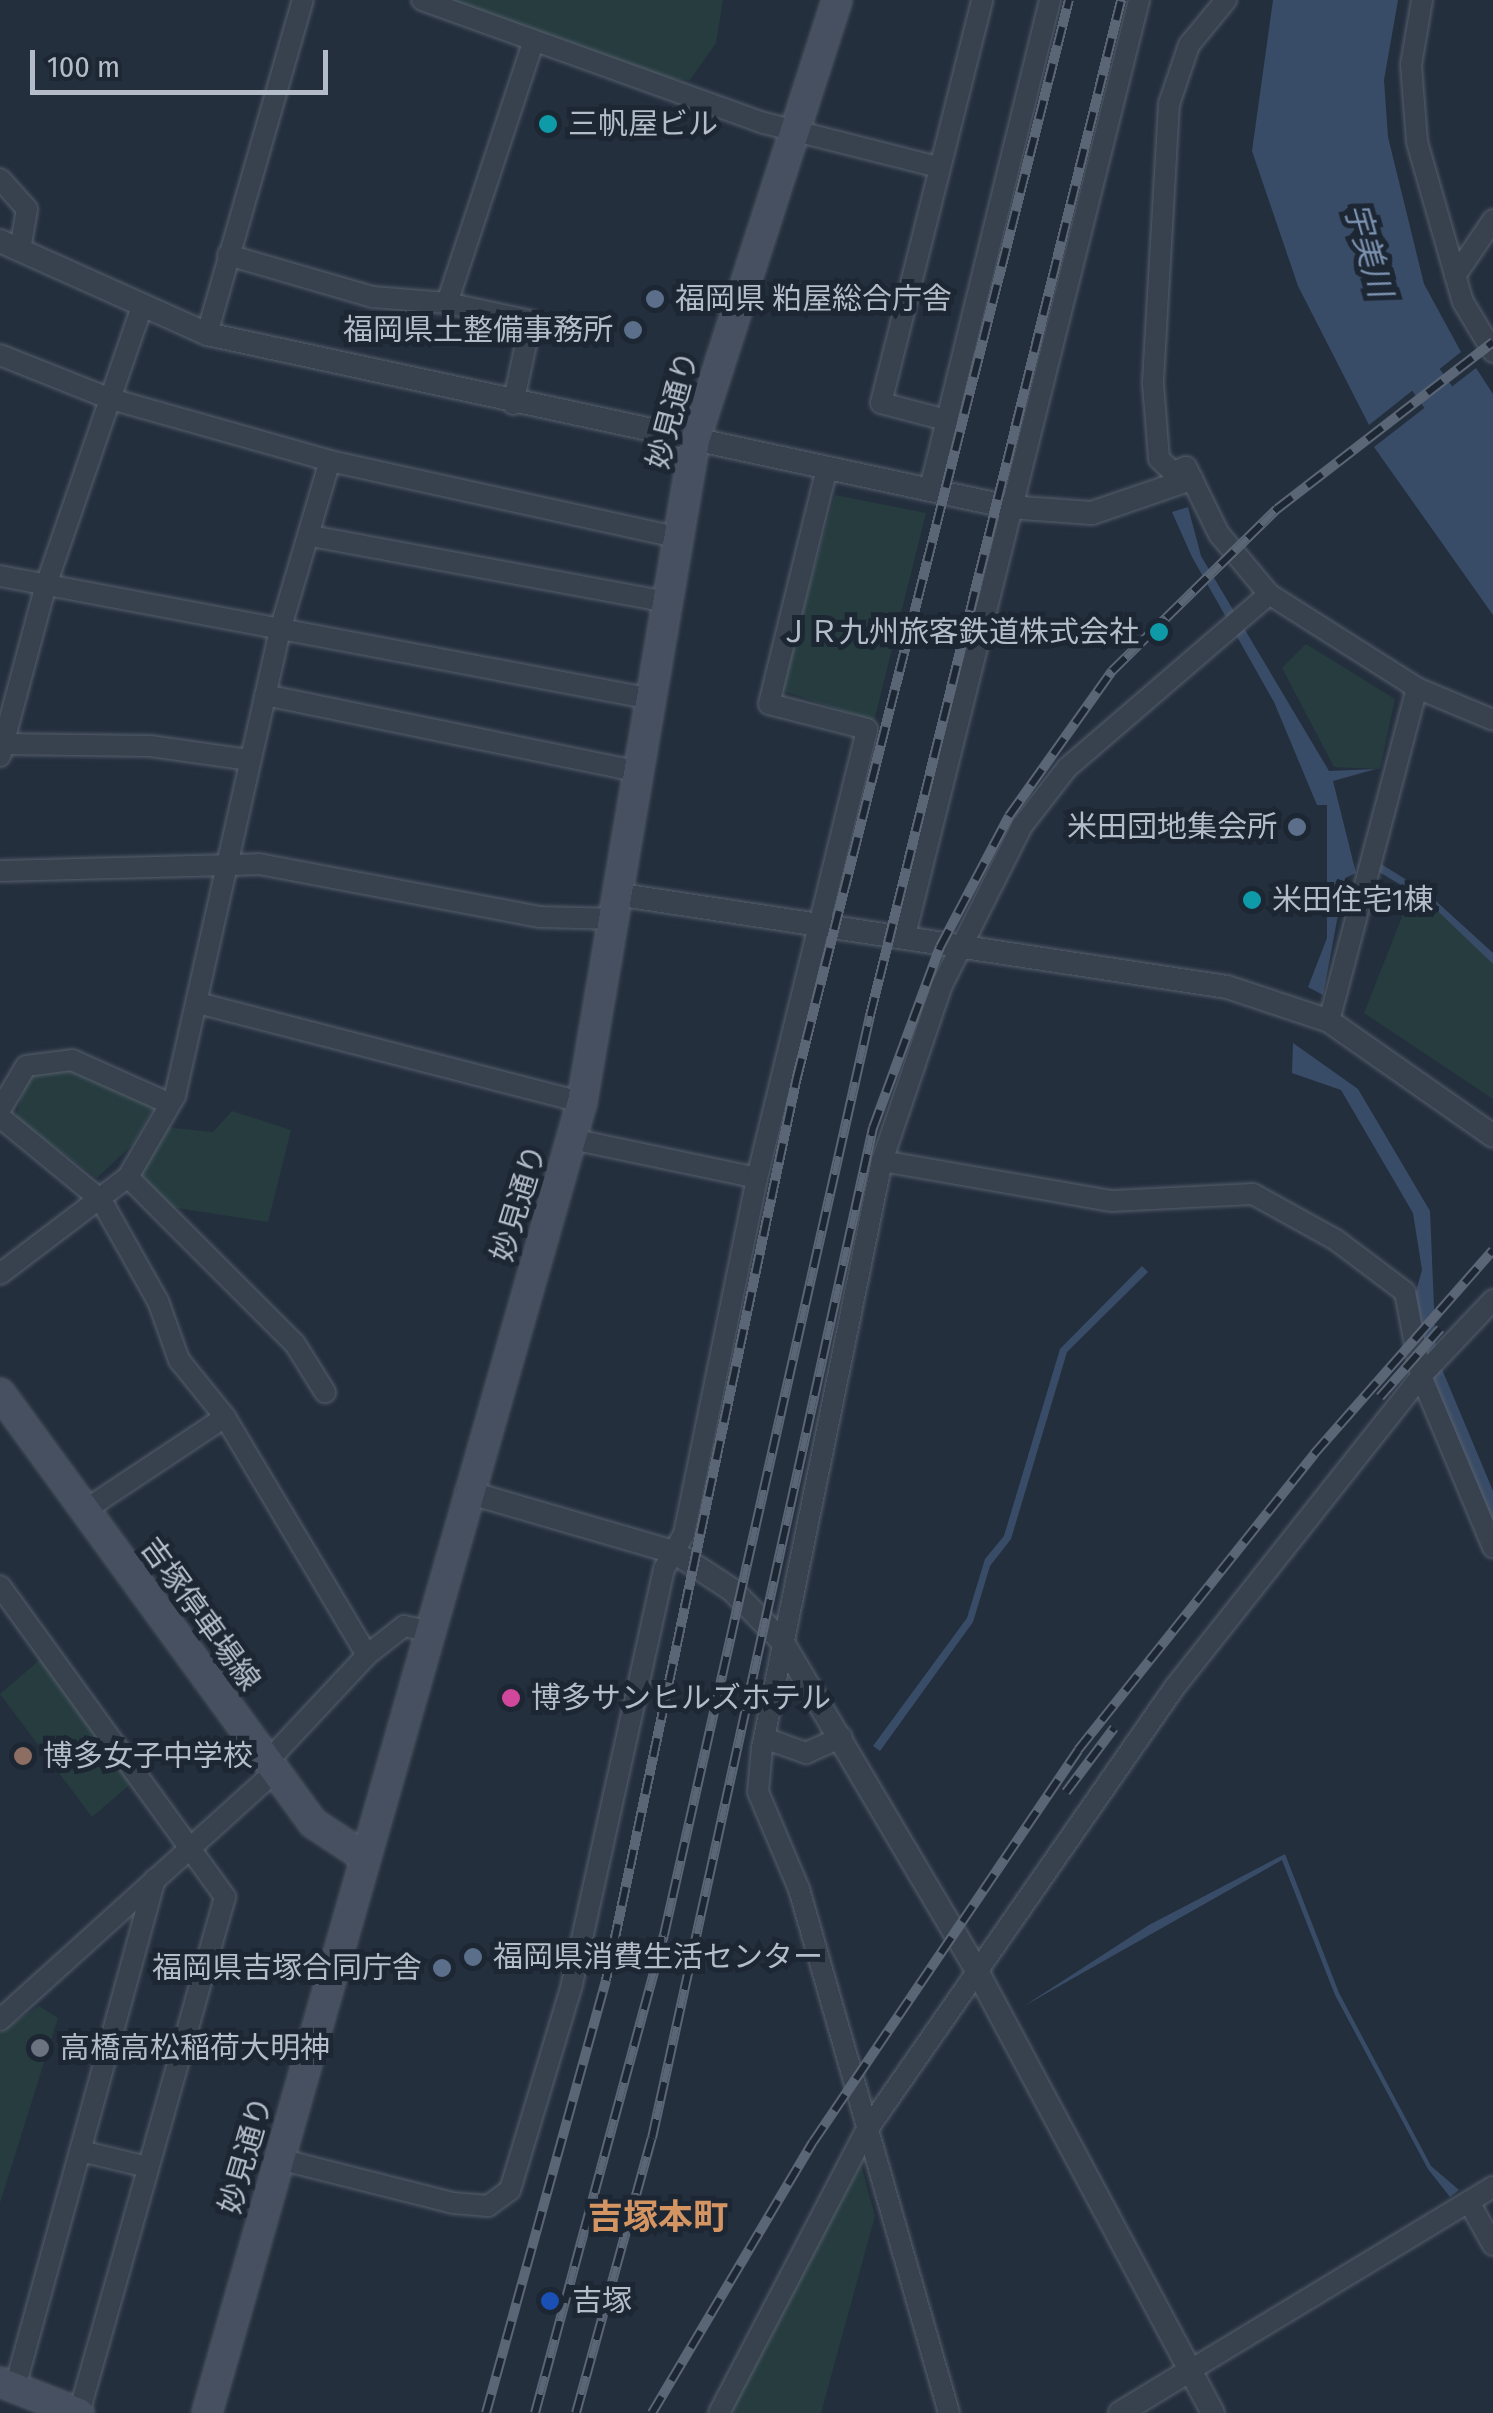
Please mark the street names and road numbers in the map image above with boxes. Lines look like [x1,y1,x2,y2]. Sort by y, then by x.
street label: 妙見通り [640,347,706,473]
street label: 妙見通り [484,1140,554,1266]
street label: 吉塚停車場線 [133,1531,267,1697]
street label: 妙見通り [212,2092,280,2218]

